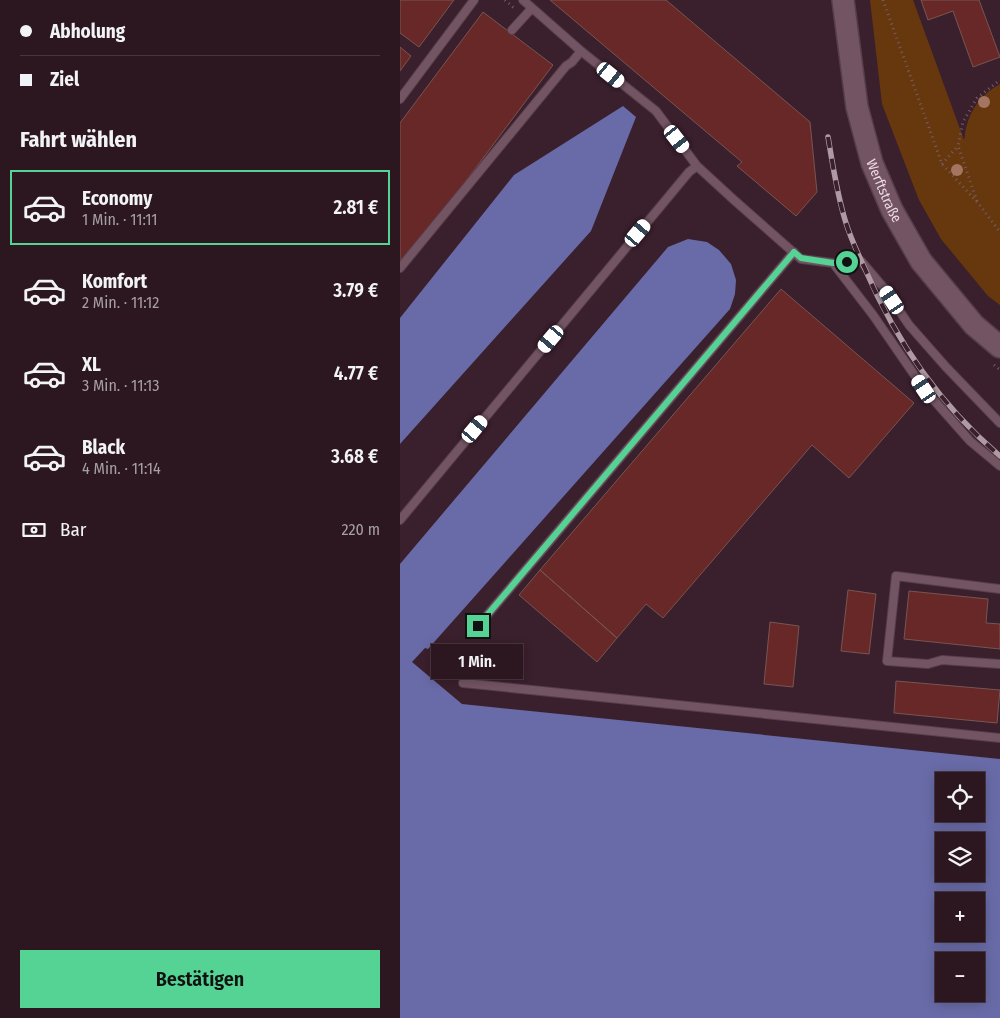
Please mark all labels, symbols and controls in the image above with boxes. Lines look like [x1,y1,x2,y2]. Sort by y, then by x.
text: Abholung [50,20,125,43]
car [594,60,627,90]
text: Ziel [50,68,79,91]
car [661,123,692,155]
text: Fahrt wählen [20,126,137,153]
street label: Werftstraße [863,156,906,225]
icon: car [22,185,67,230]
text: Economy [82,187,152,210]
text: 2.81 € [333,196,378,219]
text: 1 Min. · 11:11 [82,210,157,229]
car [622,217,653,249]
route start [836,251,858,273]
icon: car [22,268,67,313]
text: Komfort [82,270,147,293]
text: 3.79 € [333,279,378,302]
car [877,283,906,317]
text: 2 Min. · 11:12 [82,293,159,312]
car [535,323,566,355]
icon: car [22,351,67,396]
text: XL [82,353,101,376]
text: 4.77 € [334,362,378,385]
car [909,372,938,406]
text: 3 Min. · 11:13 [82,376,160,395]
car [459,413,490,445]
icon: car [22,434,67,479]
text: Black [82,436,125,459]
text: 3.68 € [331,445,378,468]
text: 4 Min. · 11:14 [82,459,161,478]
icon: cash [20,516,48,544]
text: Bar [60,518,86,541]
text: 220 m [341,520,380,539]
route end [467,615,489,637]
callout: 1 Min. [432,644,524,678]
text: 1 Min. [458,652,496,671]
map controls [935,772,985,1002]
button: locate [935,772,985,822]
button: layers [935,832,985,882]
button: + [935,892,985,942]
button: Bestätigen [20,950,380,1008]
button: − [935,952,985,1002]

